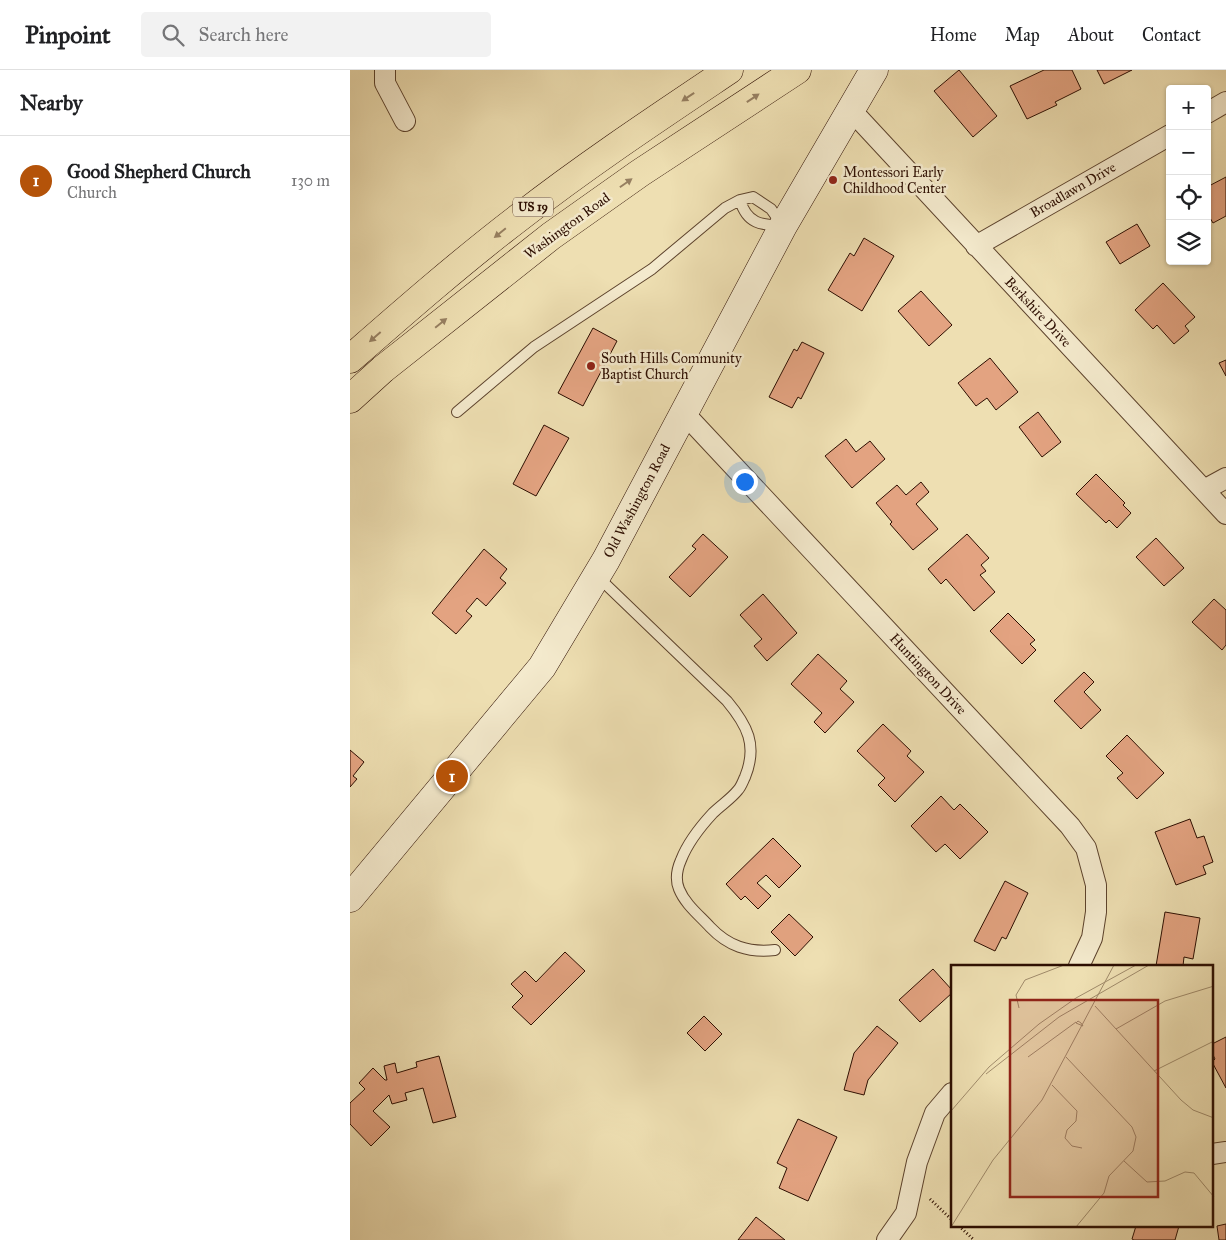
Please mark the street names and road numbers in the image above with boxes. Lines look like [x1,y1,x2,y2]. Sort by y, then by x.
street label: Broadlawn Drive [1027,159,1119,221]
street label: Washington Road [521,189,613,263]
road number: US 19 [513,198,553,216]
street label: Berkshire Drive [1001,273,1075,351]
street label: Old Washington Road [600,441,674,561]
street label: Huntington Drive [886,630,970,718]

